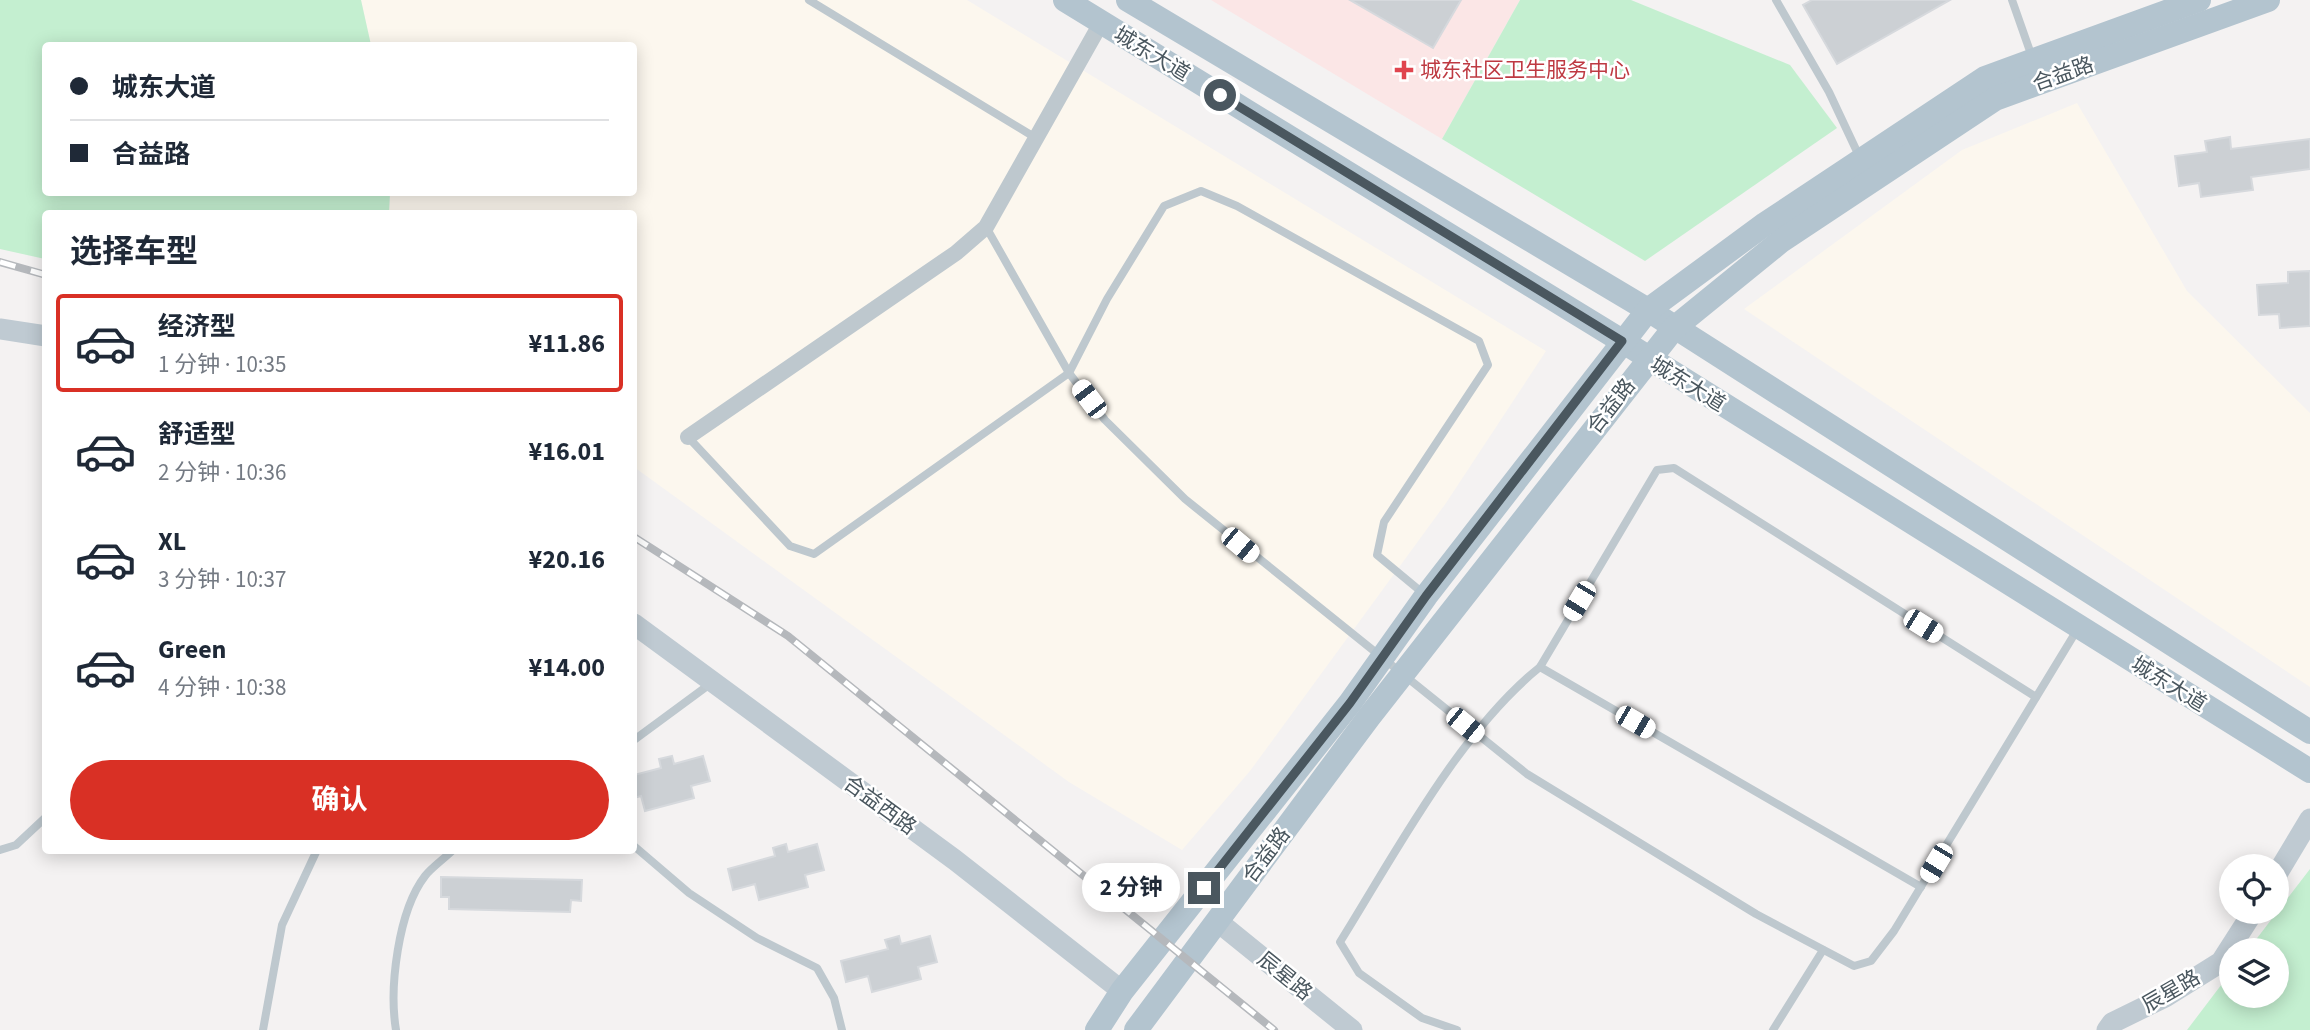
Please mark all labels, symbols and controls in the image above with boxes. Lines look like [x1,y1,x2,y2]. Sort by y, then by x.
street label: 城东大道 [1108,20,1196,88]
street label: 合益路 [2028,49,2098,99]
place label: 城东社区卫生服务中心 [1420,55,1630,85]
marker: 城东社区卫生服务中心 [1394,60,1414,80]
text: 城东大道 [112,69,216,106]
route start [1204,79,1236,111]
text: 合益路 [112,136,190,173]
text: 选择车型 [70,229,198,275]
text: 经济型 [158,308,236,345]
icon: car [74,312,137,375]
text: ¥11.86 [529,325,605,362]
text: 1 分钟 · 10:35 [158,348,286,381]
street label: 城东大道 [1644,349,1732,419]
street label: 合益路 [1580,372,1642,440]
car [1068,376,1111,422]
text: 舒适型 [158,416,236,453]
icon: car [74,420,137,483]
text: ¥16.01 [529,433,605,470]
text: 2 分钟 · 10:36 [158,456,286,489]
text: XL [158,523,186,560]
car [1218,523,1263,567]
icon: car [74,528,137,591]
text: ¥20.16 [529,541,605,578]
text: 3 分钟 · 10:37 [158,563,286,596]
car [1560,578,1599,624]
car [1900,606,1947,646]
text: Green [158,631,226,668]
icon: car [74,636,137,699]
text: ¥14.00 [529,649,605,686]
street label: 城东大道 [2125,649,2213,719]
text: 4 分钟 · 10:38 [158,671,286,704]
car [1612,702,1659,742]
car [1443,704,1488,746]
button: 确认 [70,760,609,840]
street label: 合益西路 [837,768,923,842]
street label: 合益路 [1235,821,1297,889]
car [1917,840,1956,886]
map controls [2219,854,2289,1008]
button: locate [2219,854,2289,924]
callout: 2 分钟 [1082,864,1180,912]
text: 2 分钟 [1100,871,1162,904]
route end [1188,872,1220,904]
button: layers [2219,938,2289,1008]
street label: 辰星路 [1251,945,1319,1007]
street label: 辰星路 [2136,962,2206,1020]

